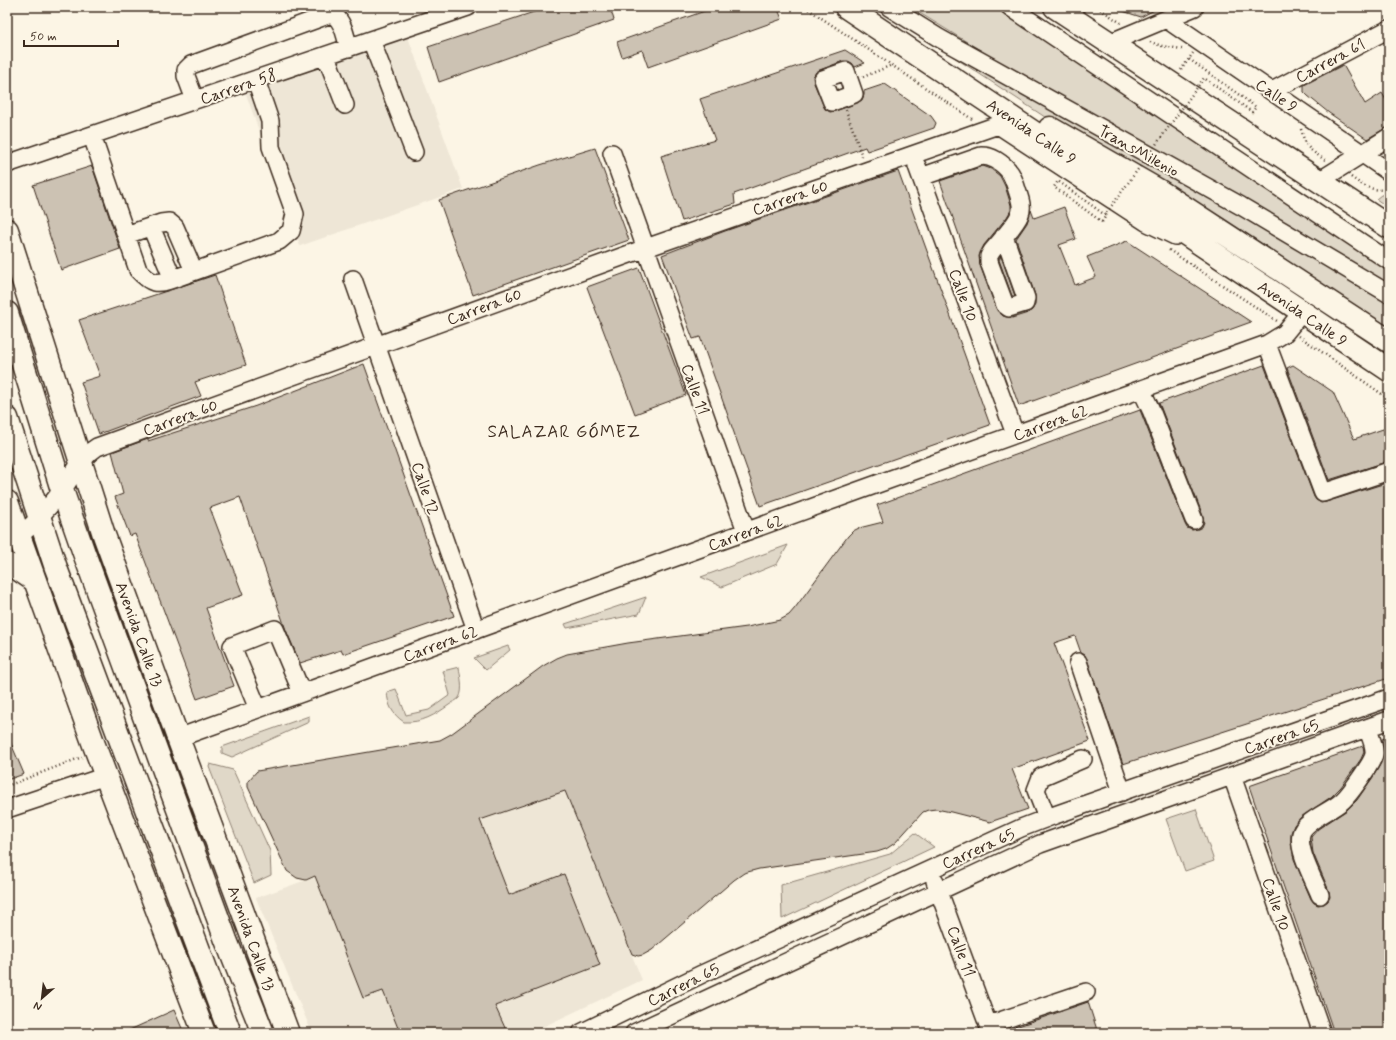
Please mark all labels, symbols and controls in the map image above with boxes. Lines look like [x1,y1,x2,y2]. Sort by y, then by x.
scale bar [24,22,118,48]
text: 50 m [30,29,57,45]
street label: Carrera 61 [1292,34,1369,88]
street label: Carrera 58 [197,65,279,110]
street label: Calle 9 [1251,75,1301,118]
street label: Avenida Calle 9 [982,94,1080,170]
street label: TransMilenio [1094,121,1182,182]
street label: Carrera 60 [750,176,831,221]
street label: Calle 10 [943,266,982,325]
street label: Avenida Calle 9 [1253,276,1351,352]
street label: Carrera 60 [444,284,525,331]
street label: Calle 11 [676,361,713,418]
street label: Carrera 60 [140,395,221,442]
street label: Carrera 62 [1010,400,1091,447]
district label: SALAZAR GÓMEZ [487,421,641,443]
street label: Calle 12 [406,459,443,518]
street label: Carrera 62 [705,510,786,557]
street label: Avenida Calle 13 [110,579,167,690]
street label: Carrera 62 [400,621,481,668]
street label: Carrera 65 [1241,715,1322,760]
street label: Carrera 65 [939,824,1018,875]
street label: Calle 10 [1257,875,1294,934]
street label: Avenida Calle 13 [222,883,279,994]
street label: Calle 11 [942,923,979,980]
street label: Carrera 65 [644,959,723,1012]
north arrow [22,978,62,1018]
text: N [31,998,44,1014]

